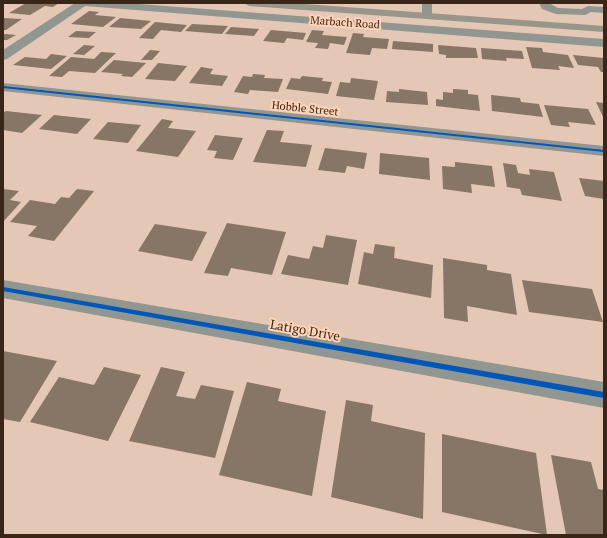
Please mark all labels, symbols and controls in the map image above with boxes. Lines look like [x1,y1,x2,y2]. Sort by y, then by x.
street label: Marbach Road [310,14,380,32]
street label: Hobble Street [271,99,339,119]
street label: Latigo Drive [269,317,341,345]

